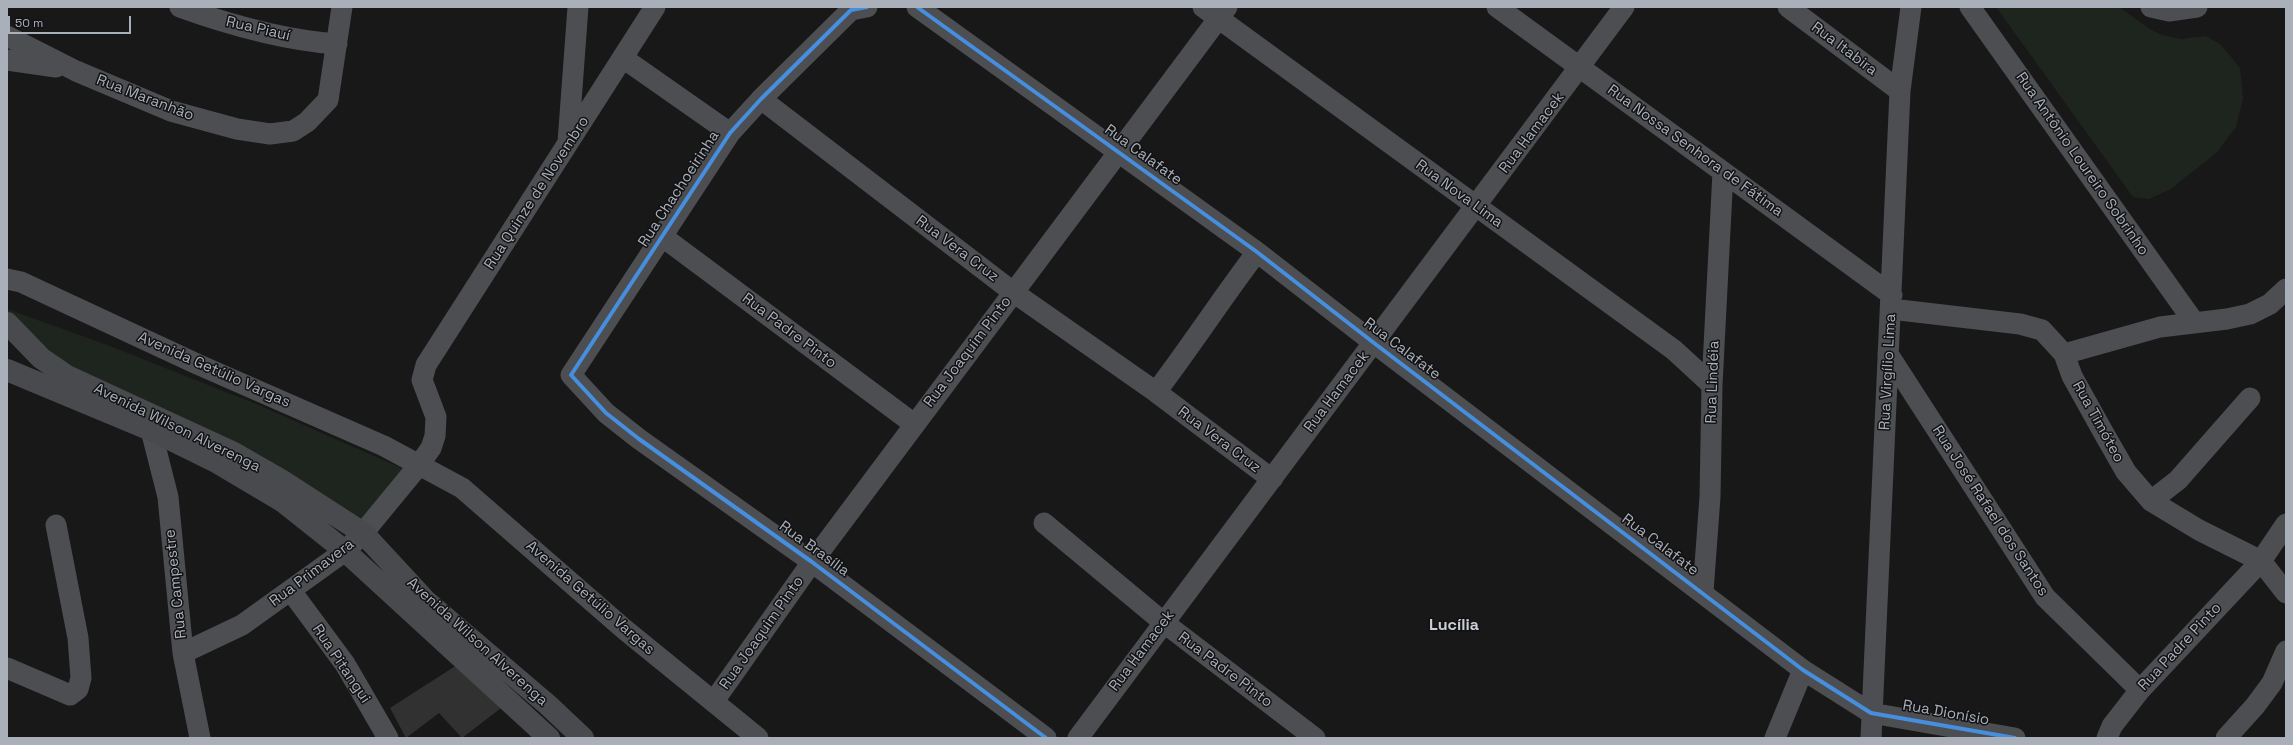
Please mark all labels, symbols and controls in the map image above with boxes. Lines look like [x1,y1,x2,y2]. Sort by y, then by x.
scale bar [10,8,133,34]
street label: Rua Piauí [224,13,292,45]
text: 50 m [15,15,43,31]
street label: Rua Itabira [1808,18,1880,80]
street label: Rua Antônio Loureiro Sobrinho [2012,69,2152,259]
street label: Rua Maranhão [94,71,196,125]
street label: Rua Nossa Senhora de Fátima [1604,81,1786,221]
street label: Rua Hamacek [1496,89,1568,177]
street label: Rua Quinze de Novembro [481,113,593,273]
street label: Rua Calafate [1101,121,1185,189]
street label: Rua Chachoeirinha [635,128,723,250]
street label: Rua Nova Lima [1412,156,1506,232]
street label: Rua Vera Cruz [912,212,1002,286]
street label: Rua Padre Pinto [738,290,840,372]
street label: Rua Joaquim Pinto [920,293,1016,411]
street label: Rua Virgílio Lima [1876,313,1900,431]
street label: Rua Calafate [1360,314,1444,384]
street label: Avenida Getúlio Vargas [135,328,293,412]
street label: Rua Lindéia [1703,340,1723,424]
street label: Rua Hamacek [1301,348,1373,436]
street label: Rua Timóteo [2068,378,2128,466]
street label: Avenida Wilson Alverenga [91,380,263,476]
street label: Rua Vera Cruz [1174,403,1264,477]
street label: Rua José Rafael dos Santos [1928,422,2052,600]
street label: Rua Calafate [1618,510,1702,580]
street label: Rua Brasília [775,517,853,581]
street label: Rua Campestre [161,529,191,639]
street label: Rua Primavera [266,535,358,611]
street label: Avenida Getúlio Vargas [522,537,658,659]
street label: Rua Joaquim Pinto [716,573,808,693]
street label: Avenida Wilson Alverenga [403,574,551,710]
street label: Rua Padre Pinto [2135,599,2225,695]
street label: Rua Hamacek [1106,607,1178,695]
district label: Lucília [1429,616,1479,636]
street label: Rua Pitangui [308,621,374,707]
street label: Rua Padre Pinto [1174,629,1276,711]
street label: Rua Dionísio [1901,697,1991,729]

